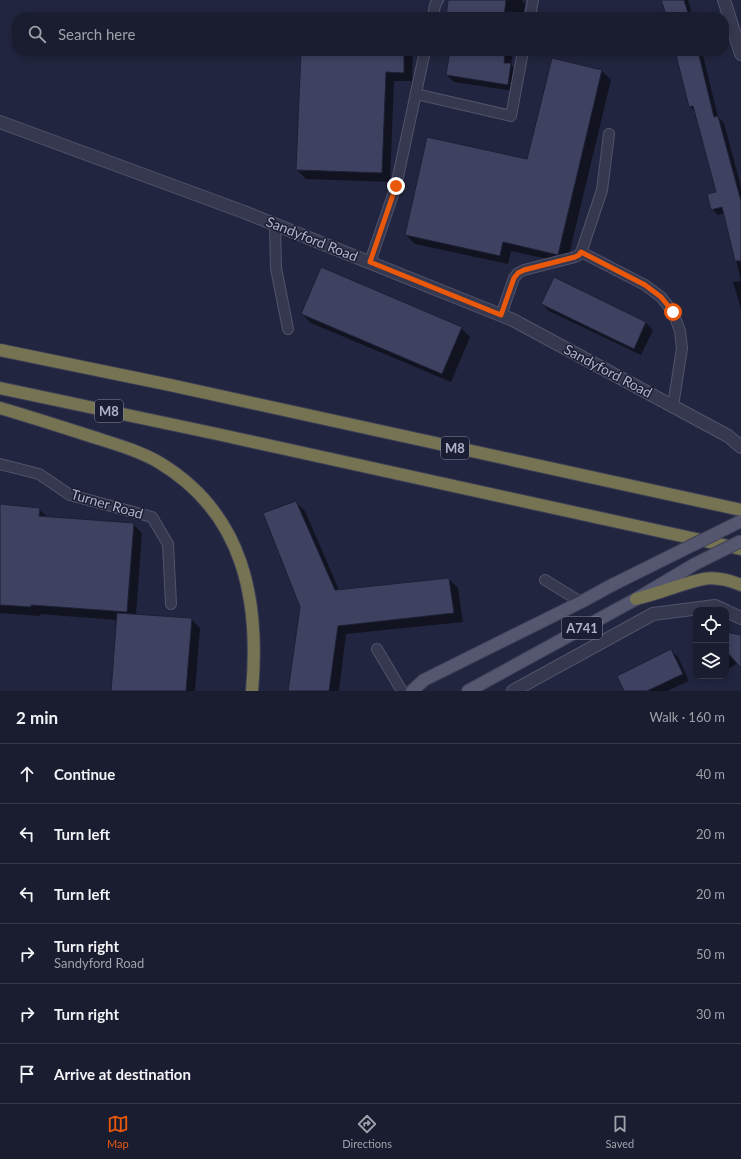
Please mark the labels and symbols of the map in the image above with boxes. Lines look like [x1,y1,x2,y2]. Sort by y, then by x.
route end [387,177,405,195]
street label: Sandyford Road [264,212,360,265]
route start [664,303,682,321]
street label: Sandyford Road [561,340,655,401]
road number: M8 [95,400,123,422]
road number: M8 [441,437,469,459]
street label: Turner Road [69,485,145,522]
road number: A741 [562,617,602,639]

